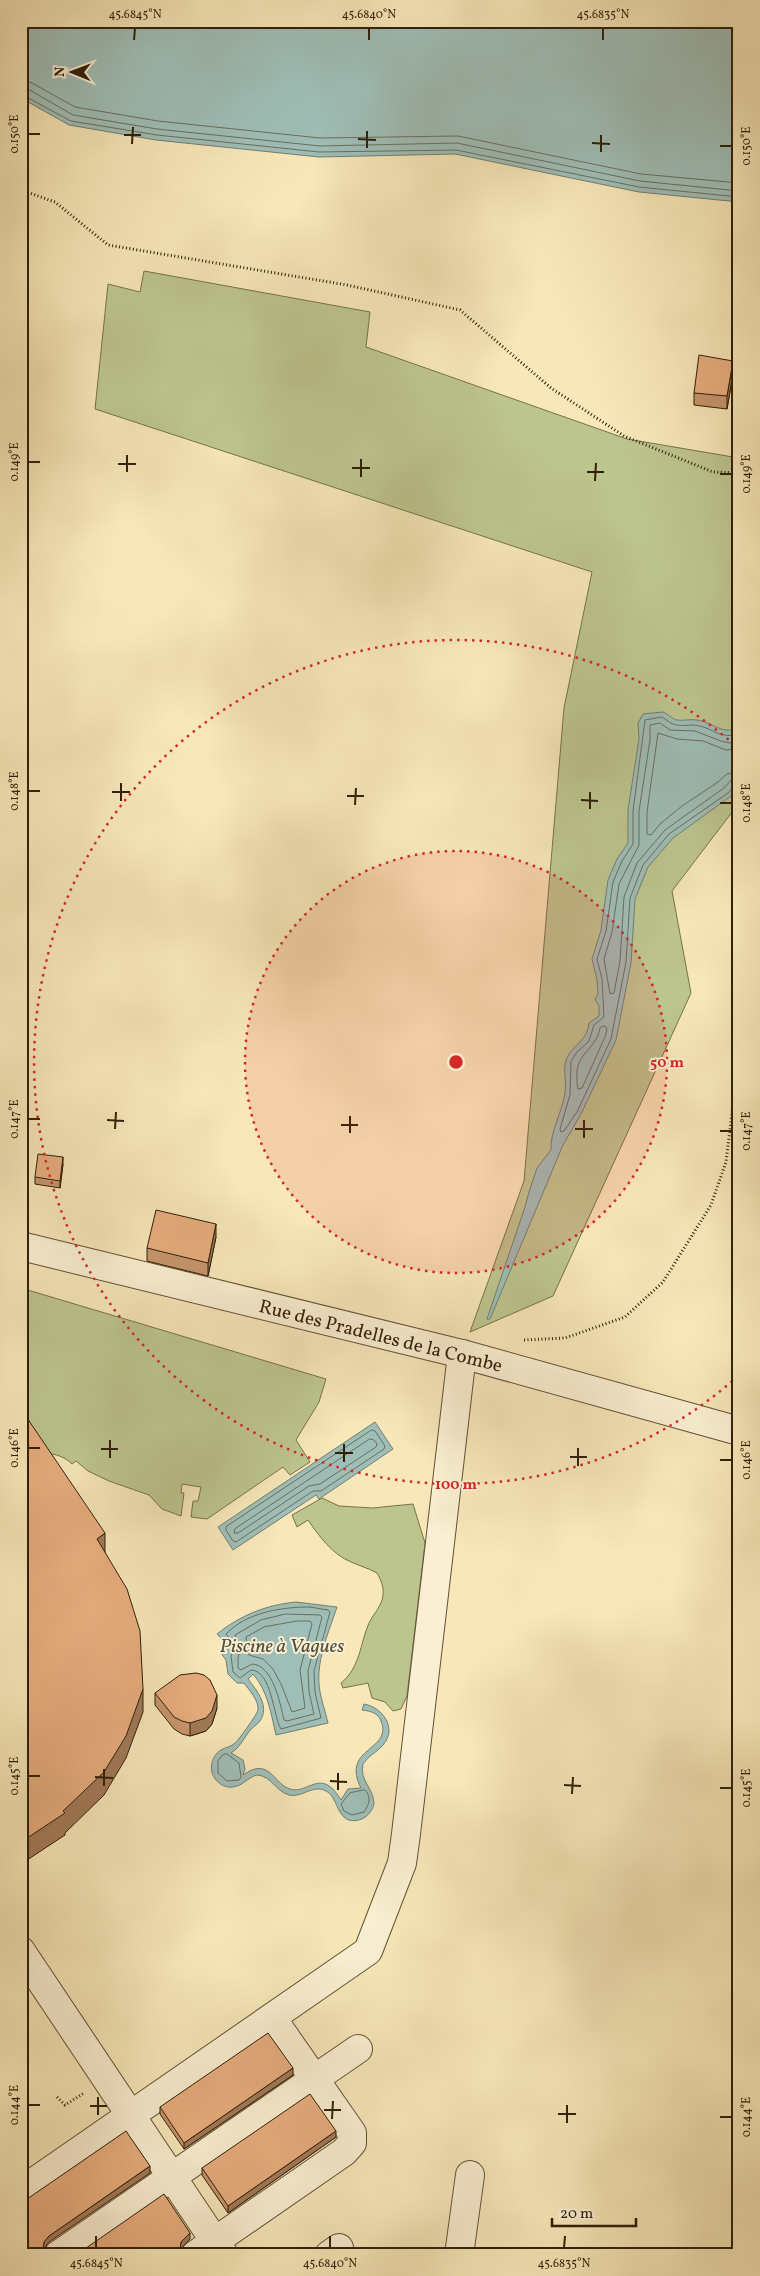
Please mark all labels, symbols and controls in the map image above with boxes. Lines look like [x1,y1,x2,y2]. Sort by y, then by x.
text: 45.6845°N [108,7,162,23]
text: 45.6840°N [342,7,396,23]
text: 45.6835°N [577,7,630,23]
north arrow [48,48,98,98]
text: N [51,67,70,77]
text: 0.150°E [7,115,23,153]
text: 0.150°E [739,127,755,165]
text: 0.149°E [7,442,23,482]
text: 0.149°E [739,454,755,494]
text: 0.148°E [7,771,23,811]
text: 0.148°E [739,783,755,823]
centre of rings [447,1053,465,1071]
text: 50 m [650,1053,684,1074]
text: 0.147°E [7,1099,23,1139]
text: 0.147°E [739,1111,755,1151]
street label: Rue des Pradelles de la Combe [256,1294,505,1380]
text: 0.146°E [7,1428,23,1468]
text: 0.146°E [739,1440,755,1480]
text: 100 m [435,1475,478,1496]
water label: Piscine à Vagues [220,1633,345,1661]
text: 0.145°E [7,1757,23,1795]
text: 0.145°E [739,1769,755,1807]
text: 0.144°E [7,2085,23,2125]
text: 0.144°E [739,2097,755,2137]
scale bar [552,2196,636,2228]
text: 20 m [560,2204,593,2225]
text: 45.6845°N [69,2256,123,2272]
text: 45.6840°N [303,2256,357,2272]
text: 45.6835°N [538,2256,591,2272]

